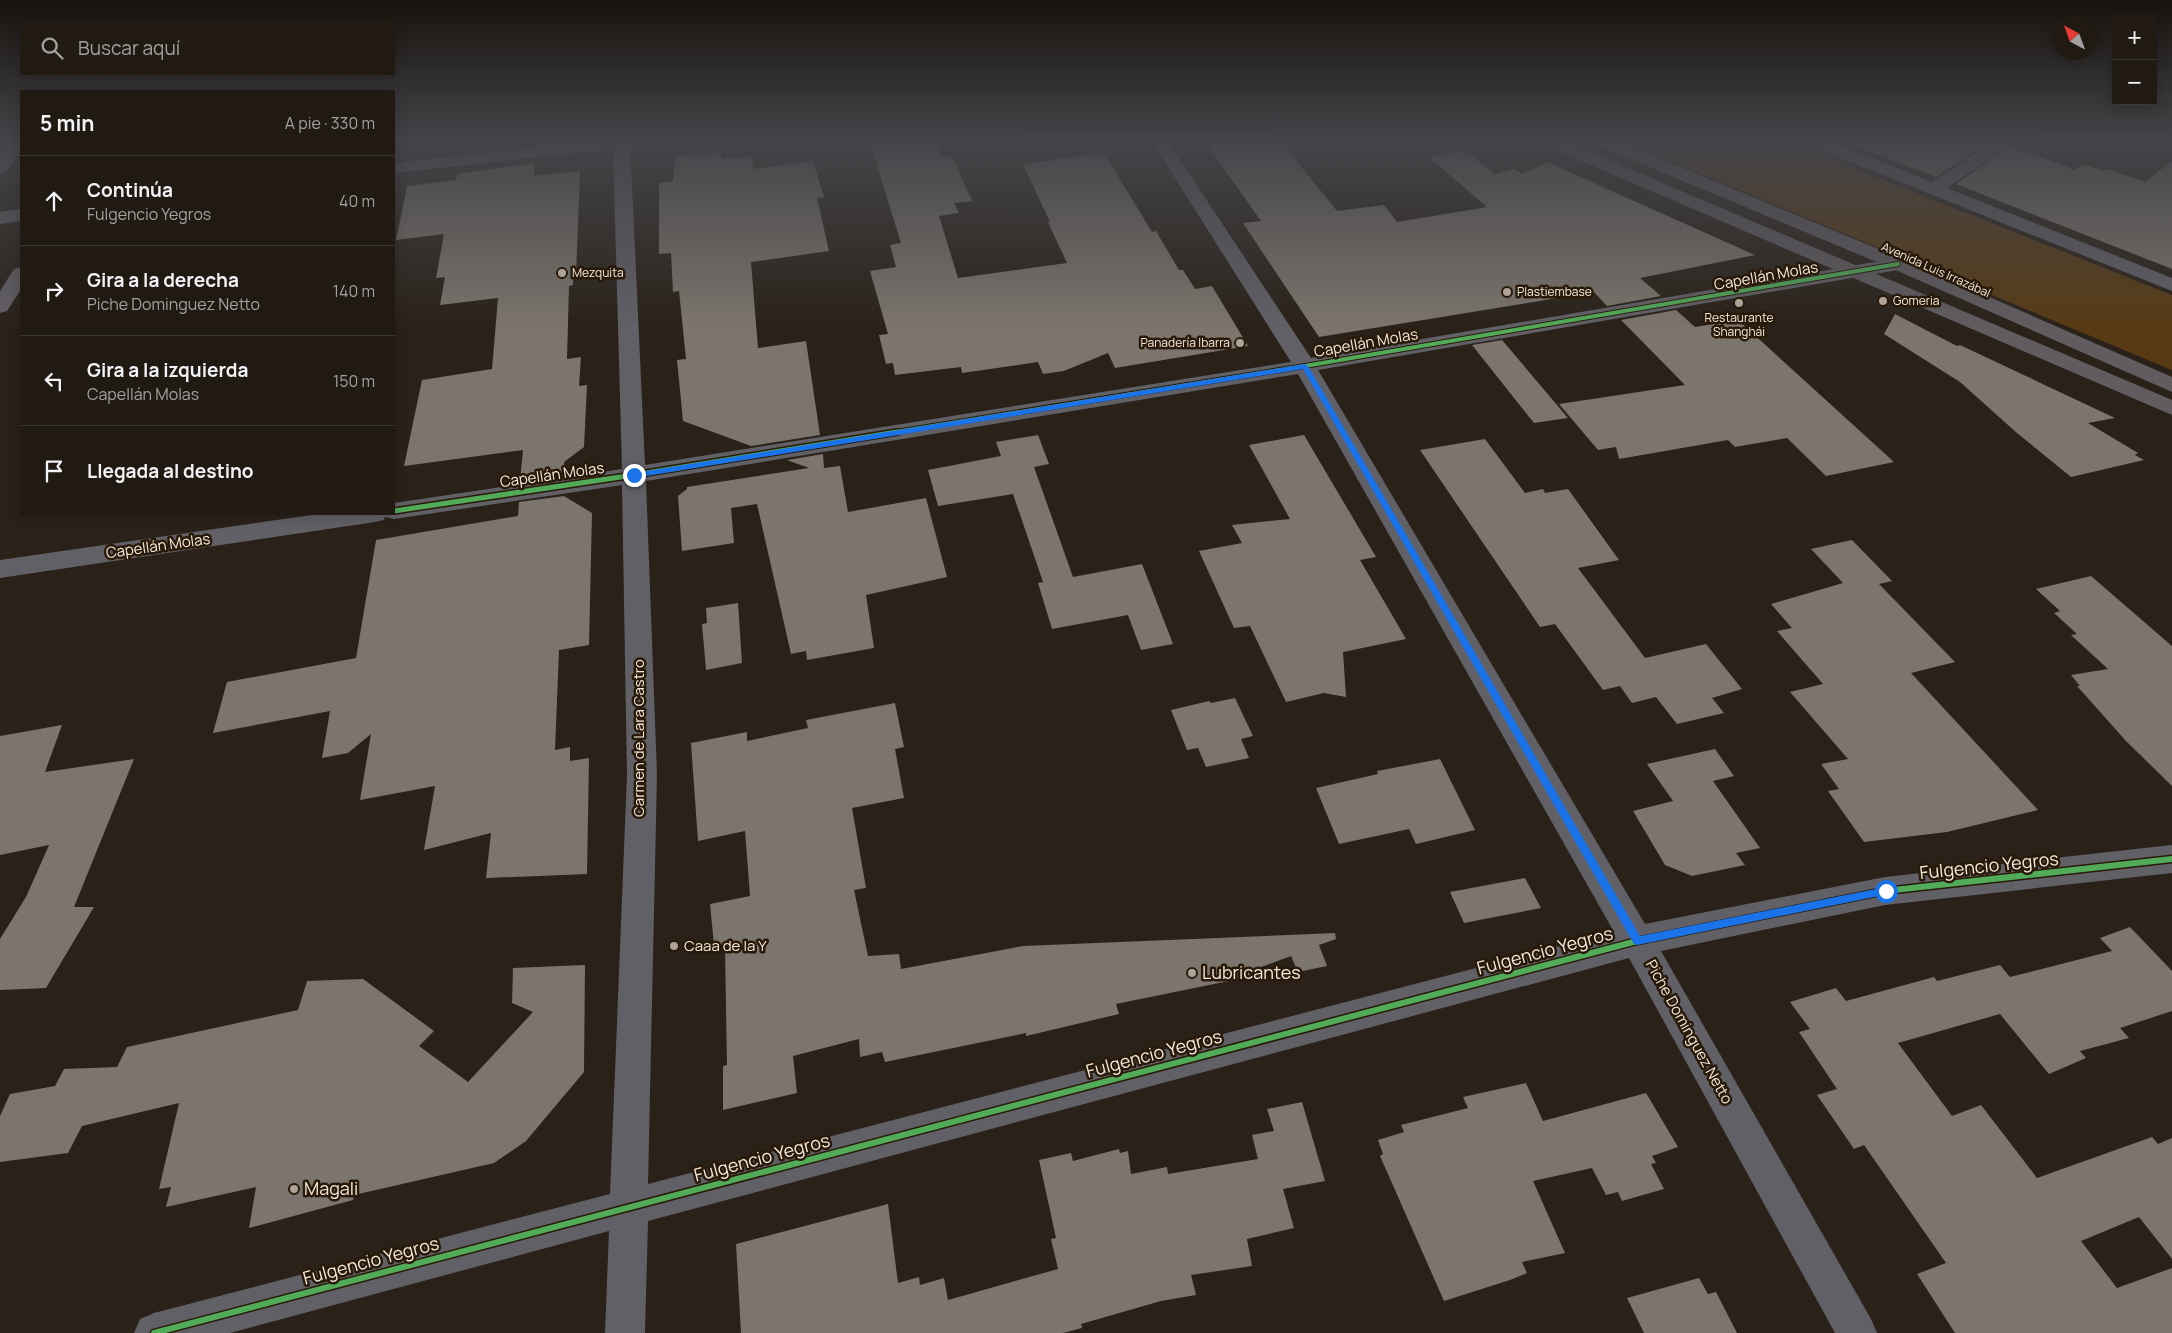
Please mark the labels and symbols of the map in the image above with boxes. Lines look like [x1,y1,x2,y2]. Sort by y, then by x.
north arrow [2052,15,2097,60]
street label: Avenida Luis Irrazábal [1879,238,1993,301]
street label: Capellán Molas [1712,256,1820,295]
place label: Mezquita [572,264,624,281]
marker: Mezquita [556,267,568,279]
place label: Plastiembase [1517,283,1592,300]
marker: Plastiembase [1501,286,1513,298]
place label: Gomeria [1893,292,1940,309]
marker: Gomeria [1877,295,1889,307]
marker: Restaurante Shanghái [1733,297,1745,309]
place label: Restaurante Shanghái [1705,309,1773,340]
street label: Capellán Molas [1312,323,1420,362]
place label: Panadería Ibarra [1141,334,1230,351]
marker: Panadería Ibarra [1234,337,1246,349]
street label: Capellán Molas [498,457,606,492]
route end [623,464,646,487]
street label: Capellán Molas [104,528,212,563]
street label: Carmen de Lara Castro [628,659,649,817]
street label: Fulgencio Yegros [1918,846,2060,884]
route start [1875,880,1898,903]
street label: Fulgencio Yegros [1474,920,1615,980]
place label: Caaa de la Y [684,935,767,956]
marker: Caaa de la Y [668,940,680,952]
street label: Piche Dominguez Netto [1641,956,1738,1108]
place label: Lubricantes [1202,960,1301,984]
marker: Lubricantes [1186,967,1198,979]
street label: Fulgencio Yegros [1083,1023,1224,1083]
street label: Fulgencio Yegros [691,1127,832,1187]
place label: Magali [304,1176,358,1200]
marker: Magali [288,1183,300,1195]
street label: Fulgencio Yegros [300,1230,441,1290]

